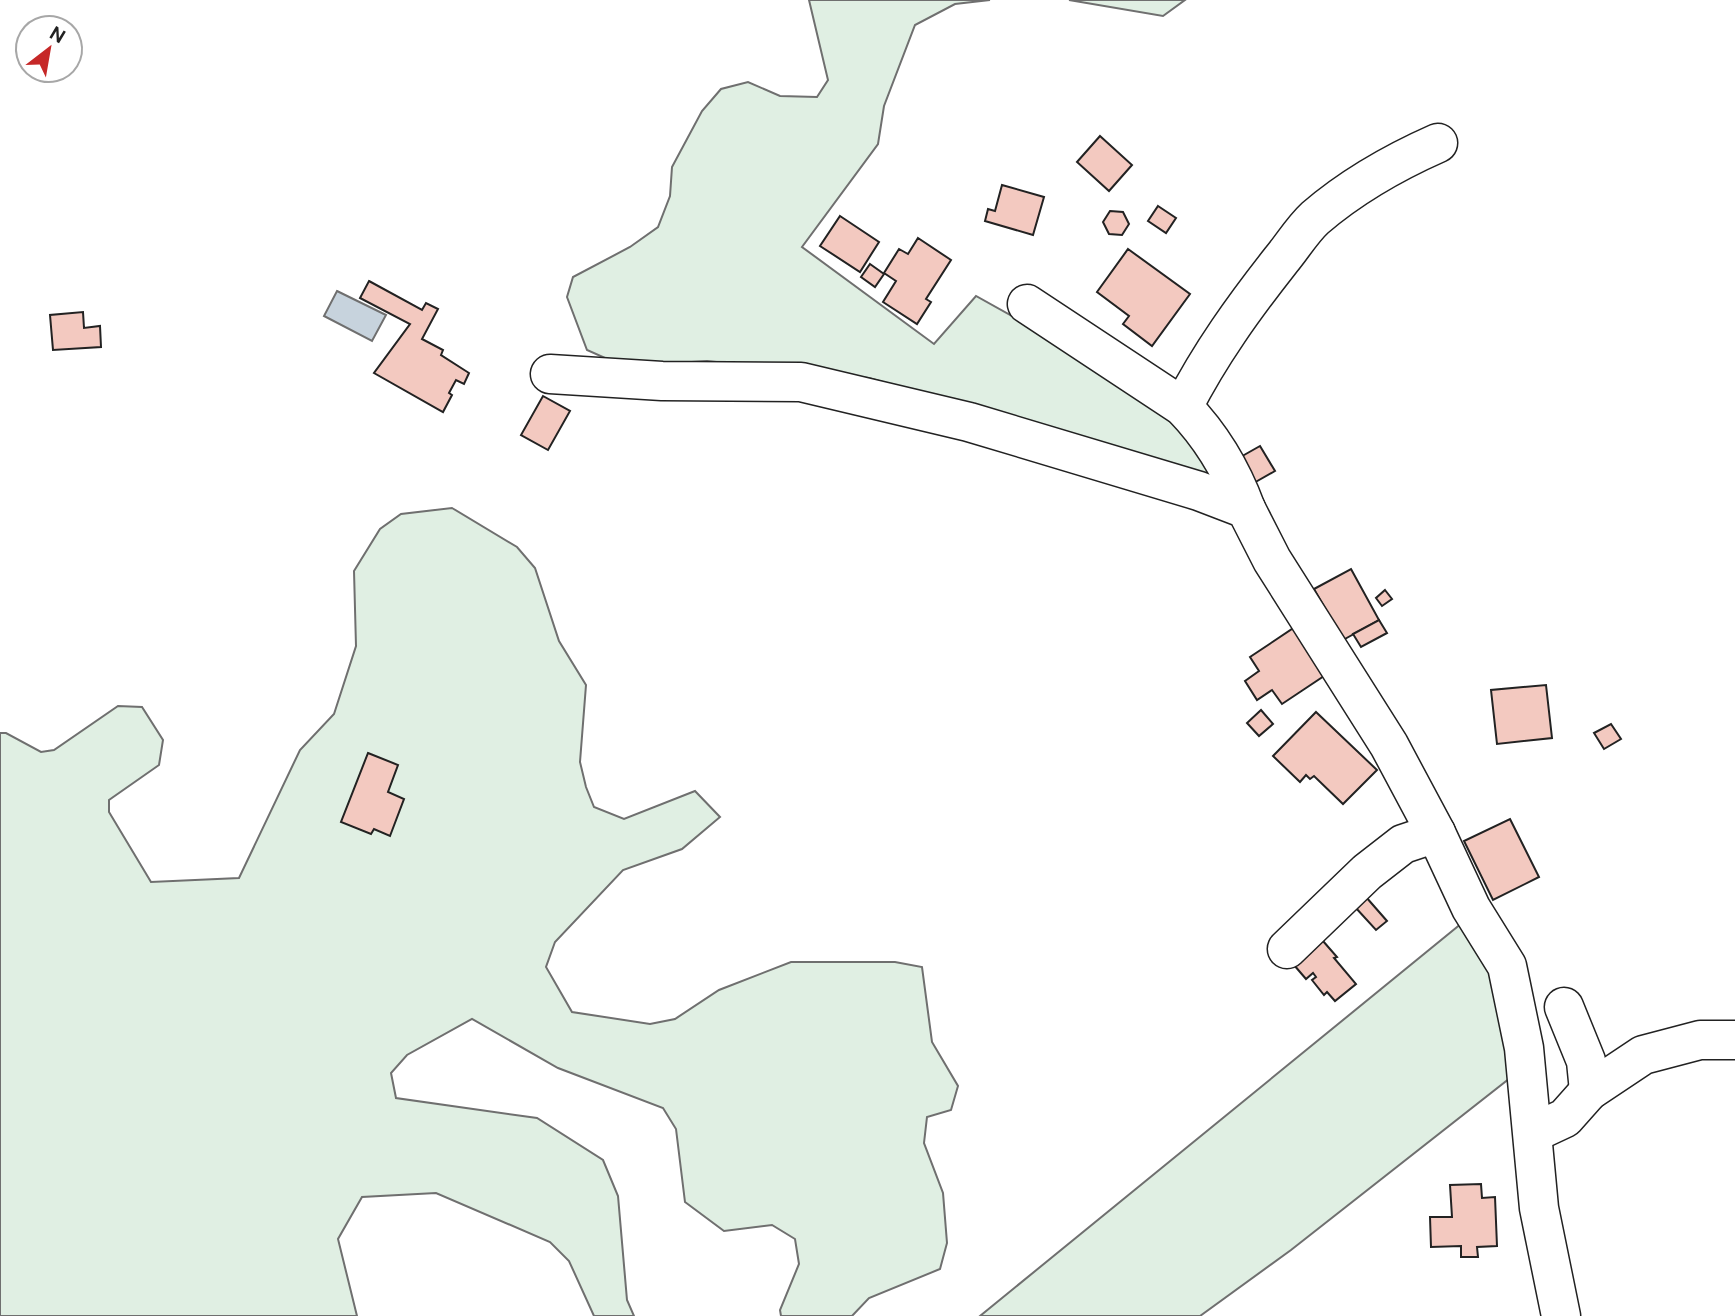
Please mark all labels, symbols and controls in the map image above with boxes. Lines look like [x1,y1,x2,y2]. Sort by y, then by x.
north arrow [14,14,84,84]
text: N [45,21,70,49]

